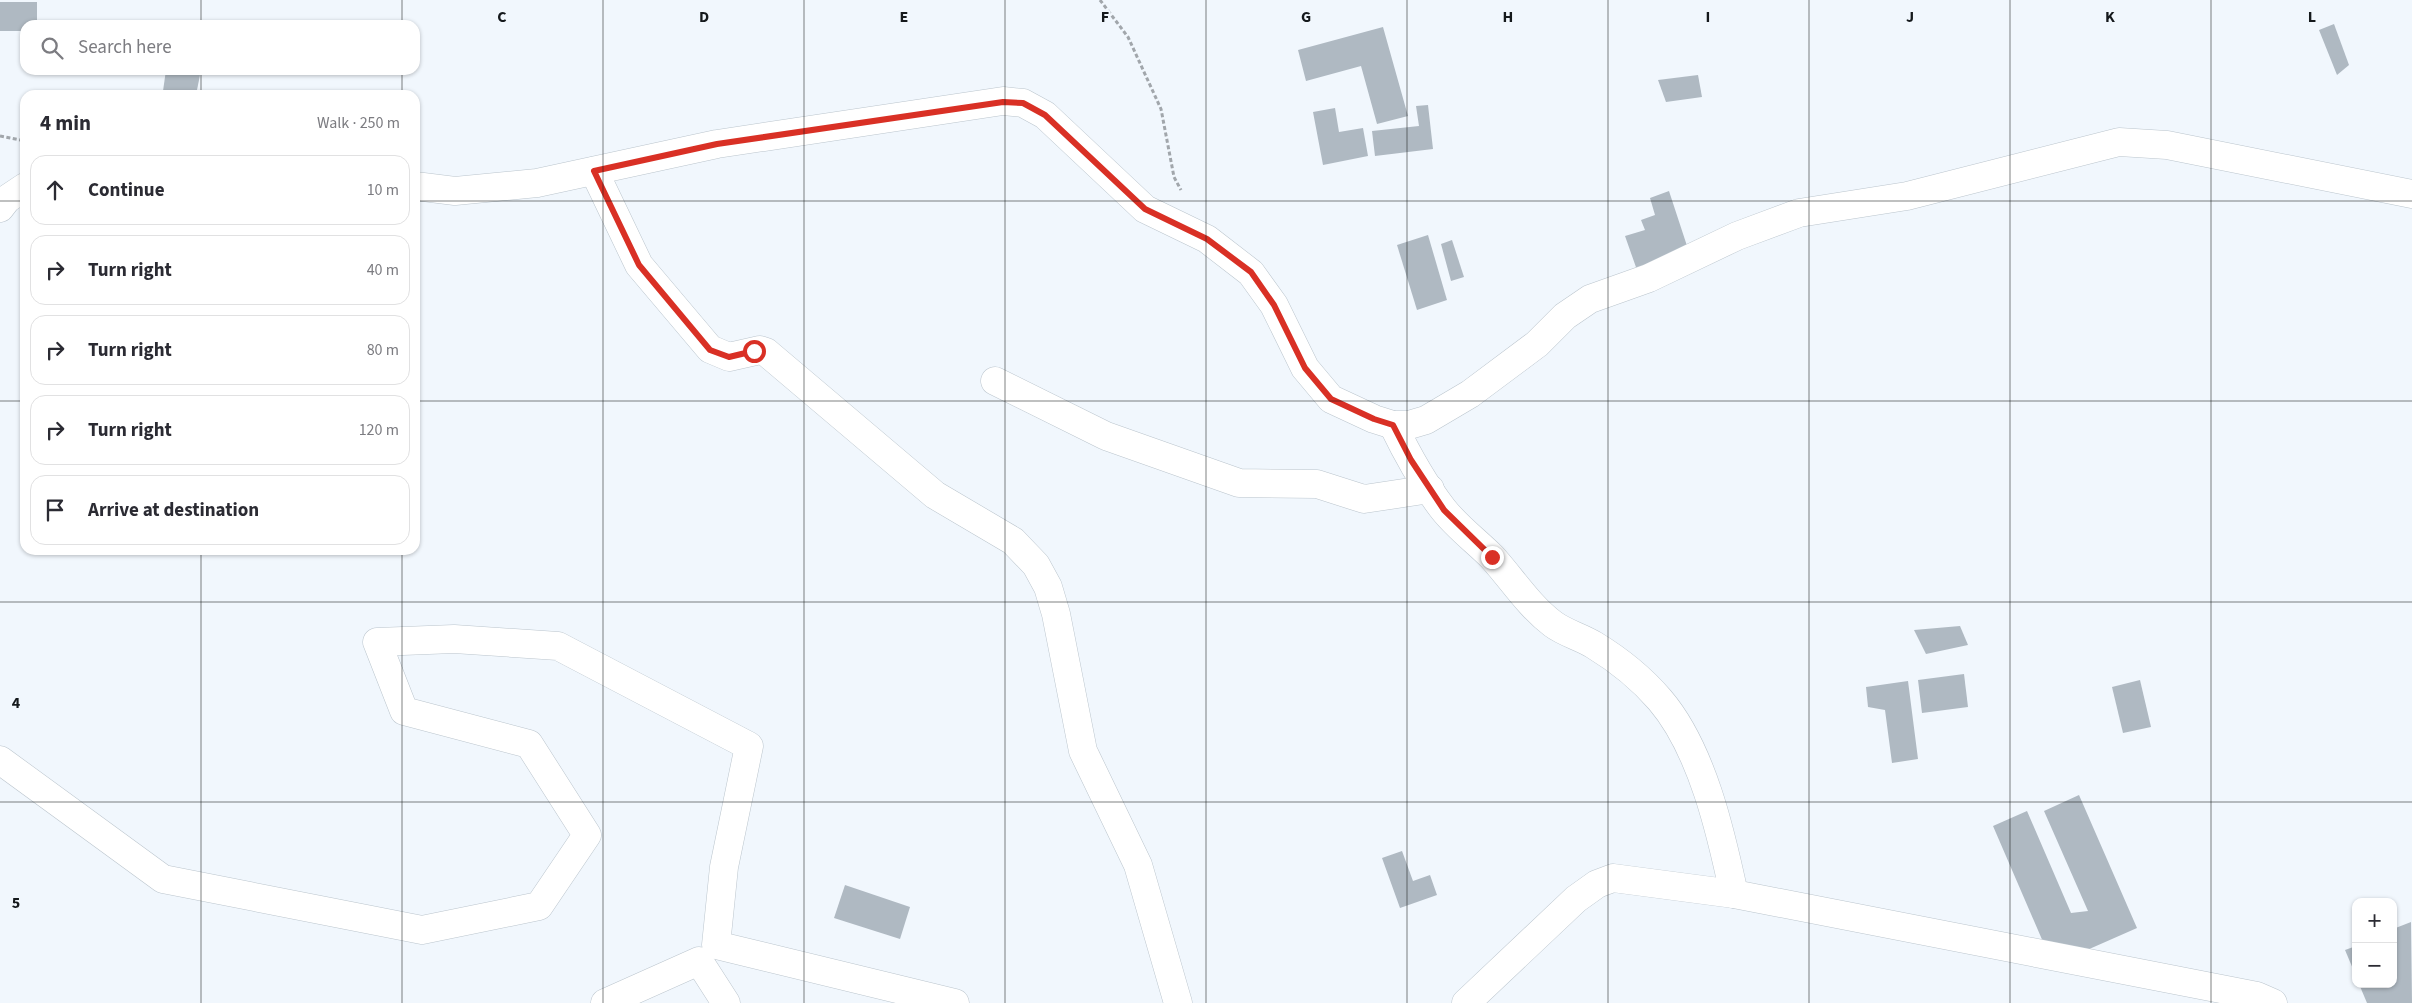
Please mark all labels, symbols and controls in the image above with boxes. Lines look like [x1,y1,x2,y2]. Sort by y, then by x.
text: C [497,6,507,28]
text: D [699,6,709,28]
text: E [900,6,908,28]
text: F [1101,6,1109,28]
text: G [1301,6,1311,28]
text: H [1503,6,1513,28]
text: I [1706,6,1710,28]
text: J [1906,6,1914,28]
text: K [2105,6,2115,28]
text: L [2308,6,2316,28]
search box [20,20,420,75]
icon: search [38,34,66,62]
text: Search here [78,34,172,61]
text: 4 min [40,108,91,138]
text: Walk · 250 m [317,112,400,134]
icon: ahead [41,176,69,204]
text: Continue [88,177,165,204]
text: 10 m [367,179,399,201]
icon: right [41,256,69,284]
text: Turn right [88,257,172,284]
text: 40 m [367,259,399,281]
icon: right [41,336,69,364]
text: Turn right [88,337,172,364]
text: 80 m [367,339,399,361]
route start [743,340,766,363]
icon: right [41,416,69,444]
text: Turn right [88,417,172,444]
text: 120 m [359,419,399,441]
icon: arrive [41,496,69,524]
text: Arrive at destination [88,497,259,524]
route end [1481,546,1504,569]
text: 4 [12,692,21,714]
text: 5 [12,892,20,914]
map controls [2352,898,2397,988]
button: + [2352,898,2397,943]
button: − [2352,943,2397,988]

